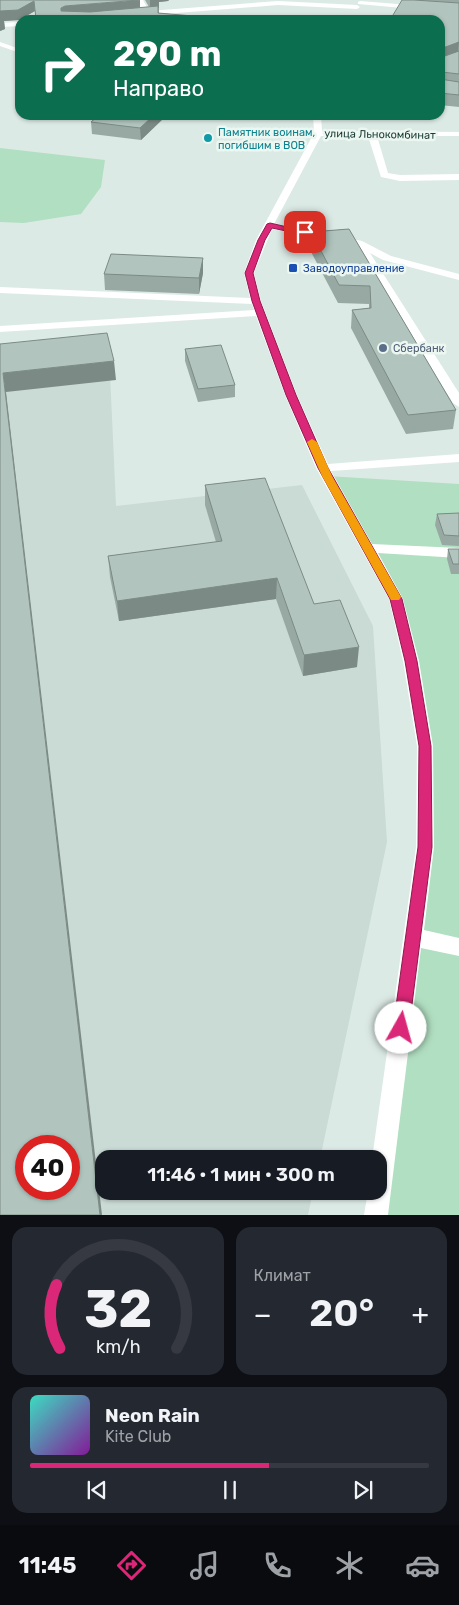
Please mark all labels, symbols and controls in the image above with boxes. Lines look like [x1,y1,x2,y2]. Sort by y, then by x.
text: 290 m [113,33,222,75]
icon: right [30,35,95,100]
text: Направо [113,75,204,102]
place label: Памятник воинам, погибшим в ВОВ [218,126,316,152]
street label: улица Льнокомбинат [324,127,436,142]
marker: Памятник воинам, погибшим в ВОВ [202,132,214,144]
pin [284,211,326,253]
icon: arrive [291,218,319,246]
marker: Заводоуправление [287,262,299,274]
place label: Заводоуправление [303,262,405,275]
marker: Сбербанк [377,342,389,354]
place label: Сбербанк [393,342,445,355]
position arrow [374,1001,426,1053]
speed limit sign: 40 [15,1135,80,1200]
text: 11:46 · 1 мин · 300 m [147,1163,335,1186]
text: Климат [254,1266,311,1285]
text: 32 [84,1278,152,1340]
text: 20° [309,1290,374,1336]
text: − [254,1298,272,1331]
text: + [412,1298,429,1331]
text: km/h [95,1336,140,1357]
text: Neon Rain [105,1404,200,1427]
text: Kite Club [105,1427,171,1446]
icon: previous [83,1476,111,1504]
icon: pause [216,1476,244,1504]
icon: next [349,1476,377,1504]
icon: directions [114,1548,149,1583]
icon: music [187,1548,222,1583]
icon: phone [260,1548,295,1583]
icon: climate [332,1548,367,1583]
icon: car [405,1548,440,1583]
text: 11:45 [19,1552,76,1579]

